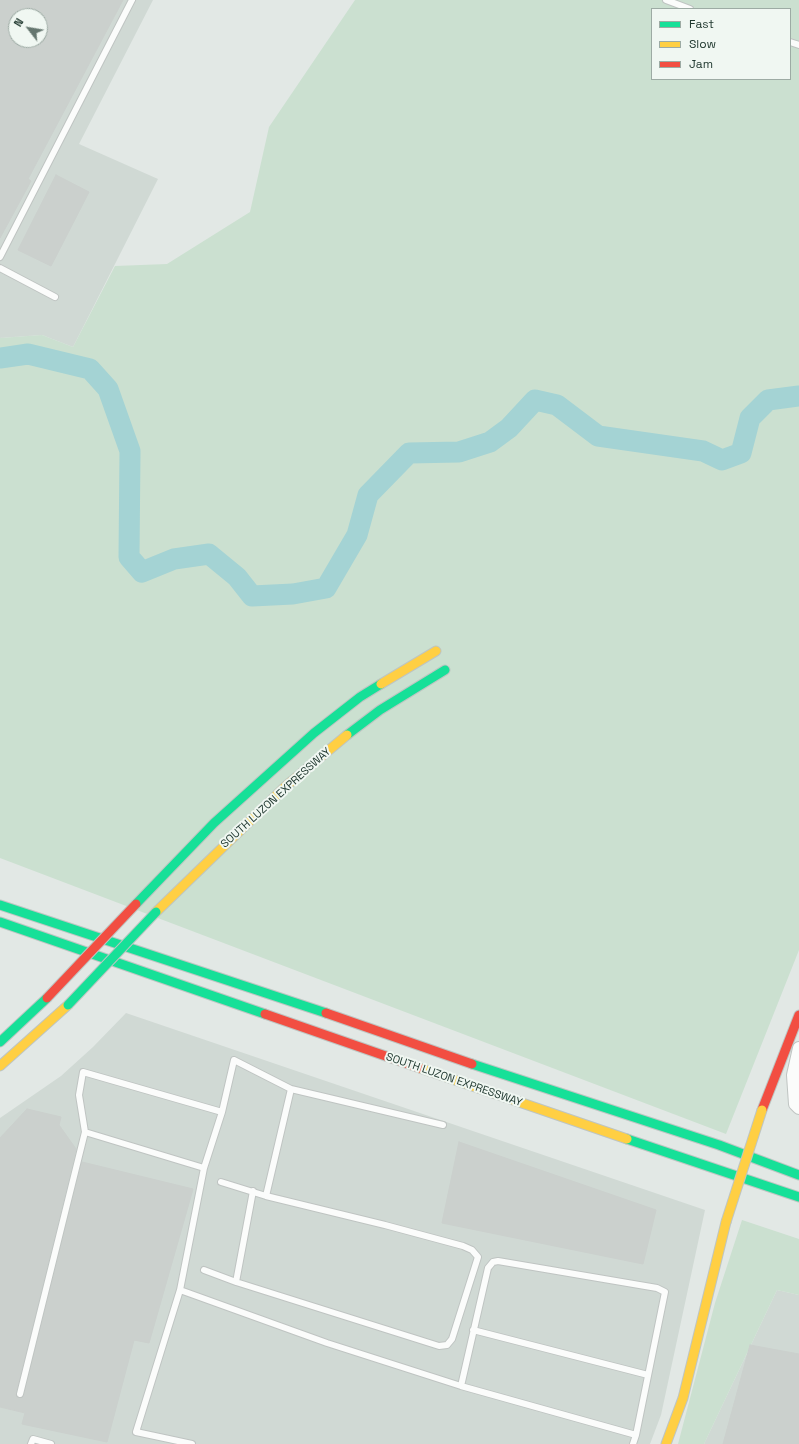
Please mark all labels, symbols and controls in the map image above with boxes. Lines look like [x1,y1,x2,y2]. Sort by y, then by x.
north arrow [8,8,48,48]
legend [651,8,791,80]
text: N [11,16,26,29]
text: Fast [689,16,714,32]
text: Slow [689,36,716,52]
text: Jam [689,56,713,72]
street label: SOUTH LUZON EXPRESSWAY [218,745,334,851]
street label: SOUTH LUZON EXPRESSWAY [384,1050,524,1110]

